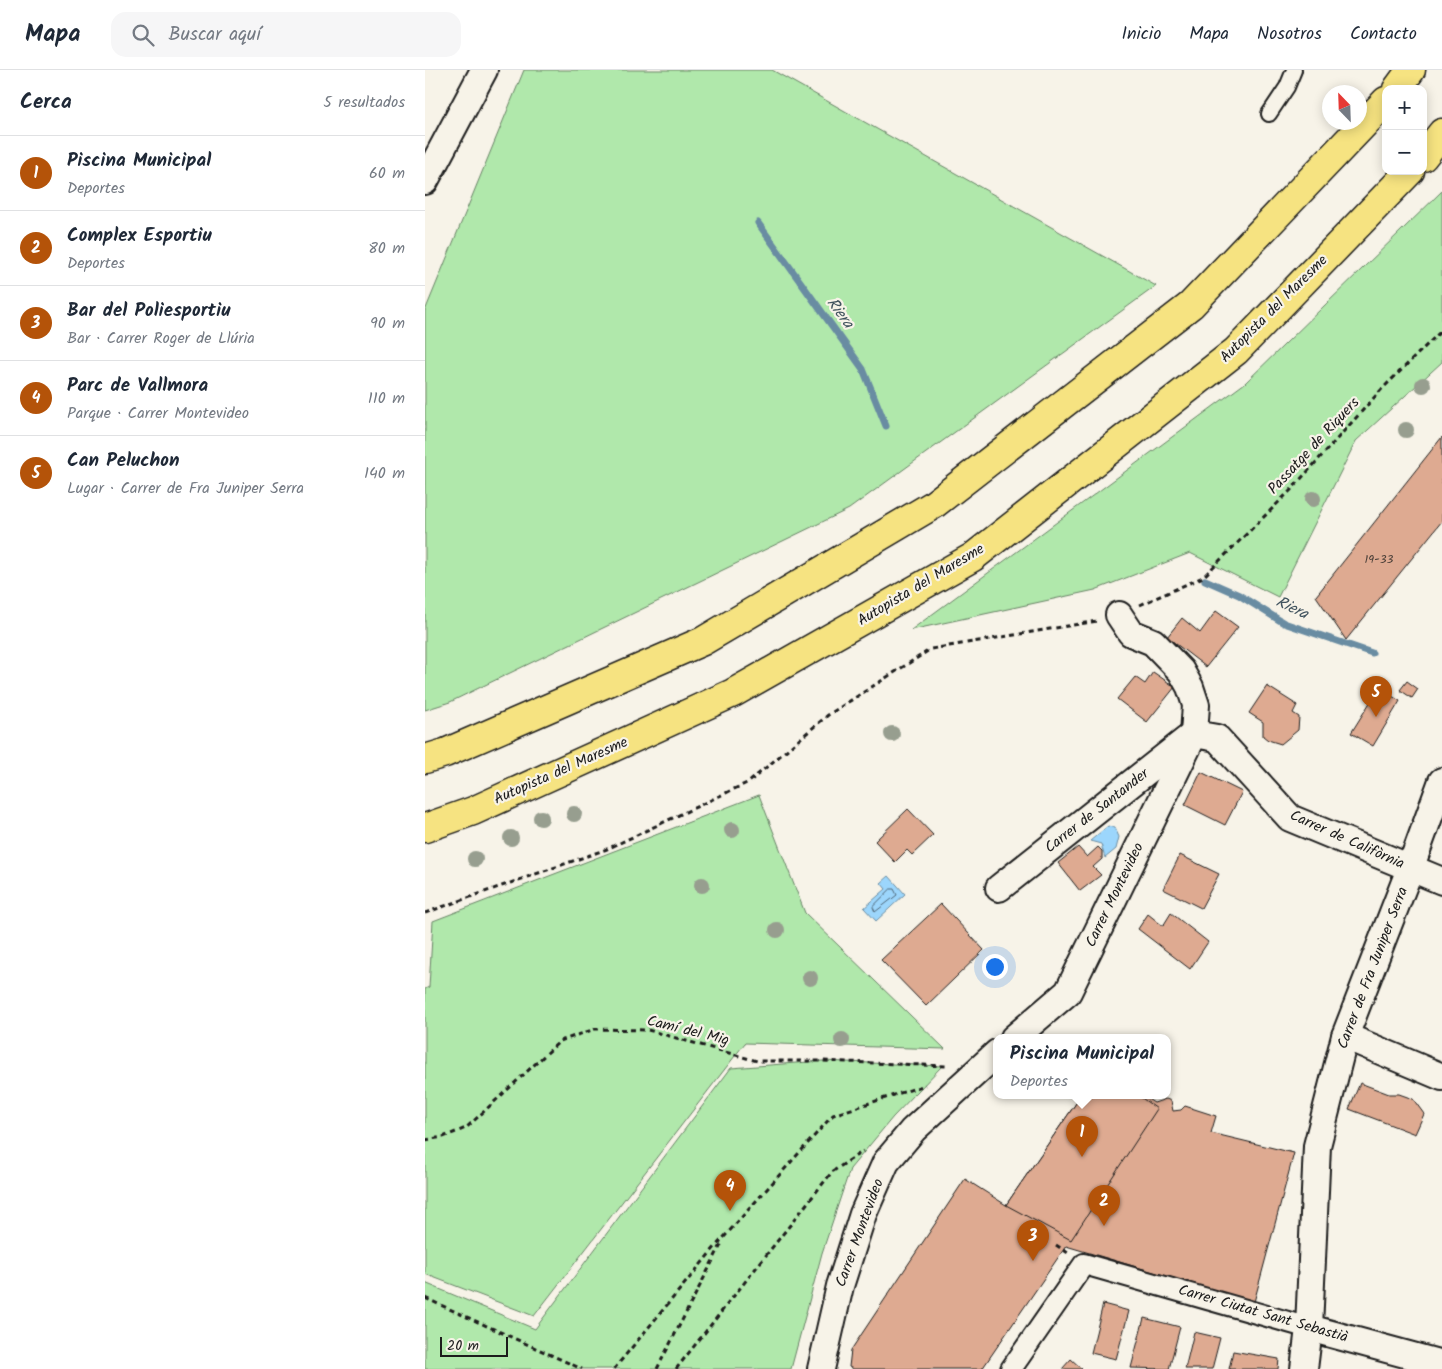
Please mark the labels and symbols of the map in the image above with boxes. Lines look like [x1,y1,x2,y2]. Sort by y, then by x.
north arrow [1322,85,1367,130]
street label: Autopista del Maresme [1214,249,1334,369]
water label: Riera [820,292,861,335]
street label: Passatge de Riquers [1262,391,1366,500]
street label: Autopista del Maresme [853,537,989,633]
house number: 19-33 [1365,550,1394,569]
water label: Riera [1272,590,1314,627]
pin: 5 [1360,676,1392,717]
street label: Autopista del Maresme [490,731,632,811]
street label: Carrer de Santander [1040,762,1155,860]
street label: Carrer de Califòrnia [1286,804,1408,876]
street label: Carrer Montevideo [1079,838,1151,951]
street label: Carrer de Fra Juniper Serra [1331,883,1415,1053]
your location [982,954,1008,980]
street label: Camí del Mig [644,1009,732,1053]
pin: 1 [1066,1116,1098,1157]
pin: 4 [714,1170,746,1211]
street label: Carrer Montevideo [829,1175,891,1291]
pin: 2 [1088,1185,1120,1226]
pin: 3 [1017,1220,1049,1261]
street label: Carrer Ciutat Sant Sebastià [1175,1278,1351,1350]
scale bar [440,1334,507,1357]

